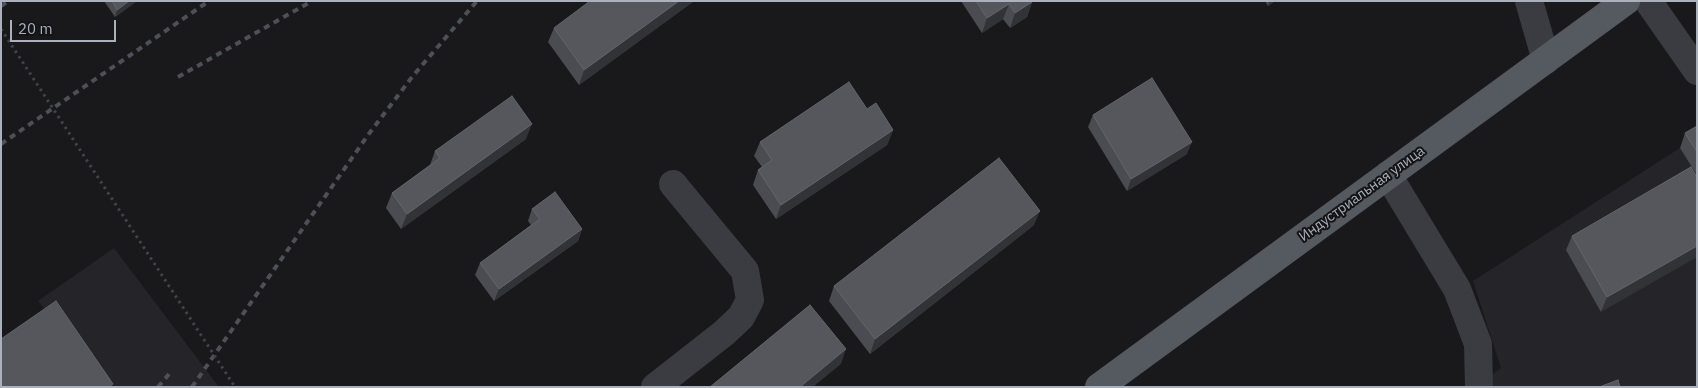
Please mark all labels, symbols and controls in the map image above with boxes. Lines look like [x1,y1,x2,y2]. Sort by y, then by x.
scale bar [12,10,119,42]
text: 20 m [18,19,53,38]
street label: Индустриальная улица [1296,143,1428,245]

